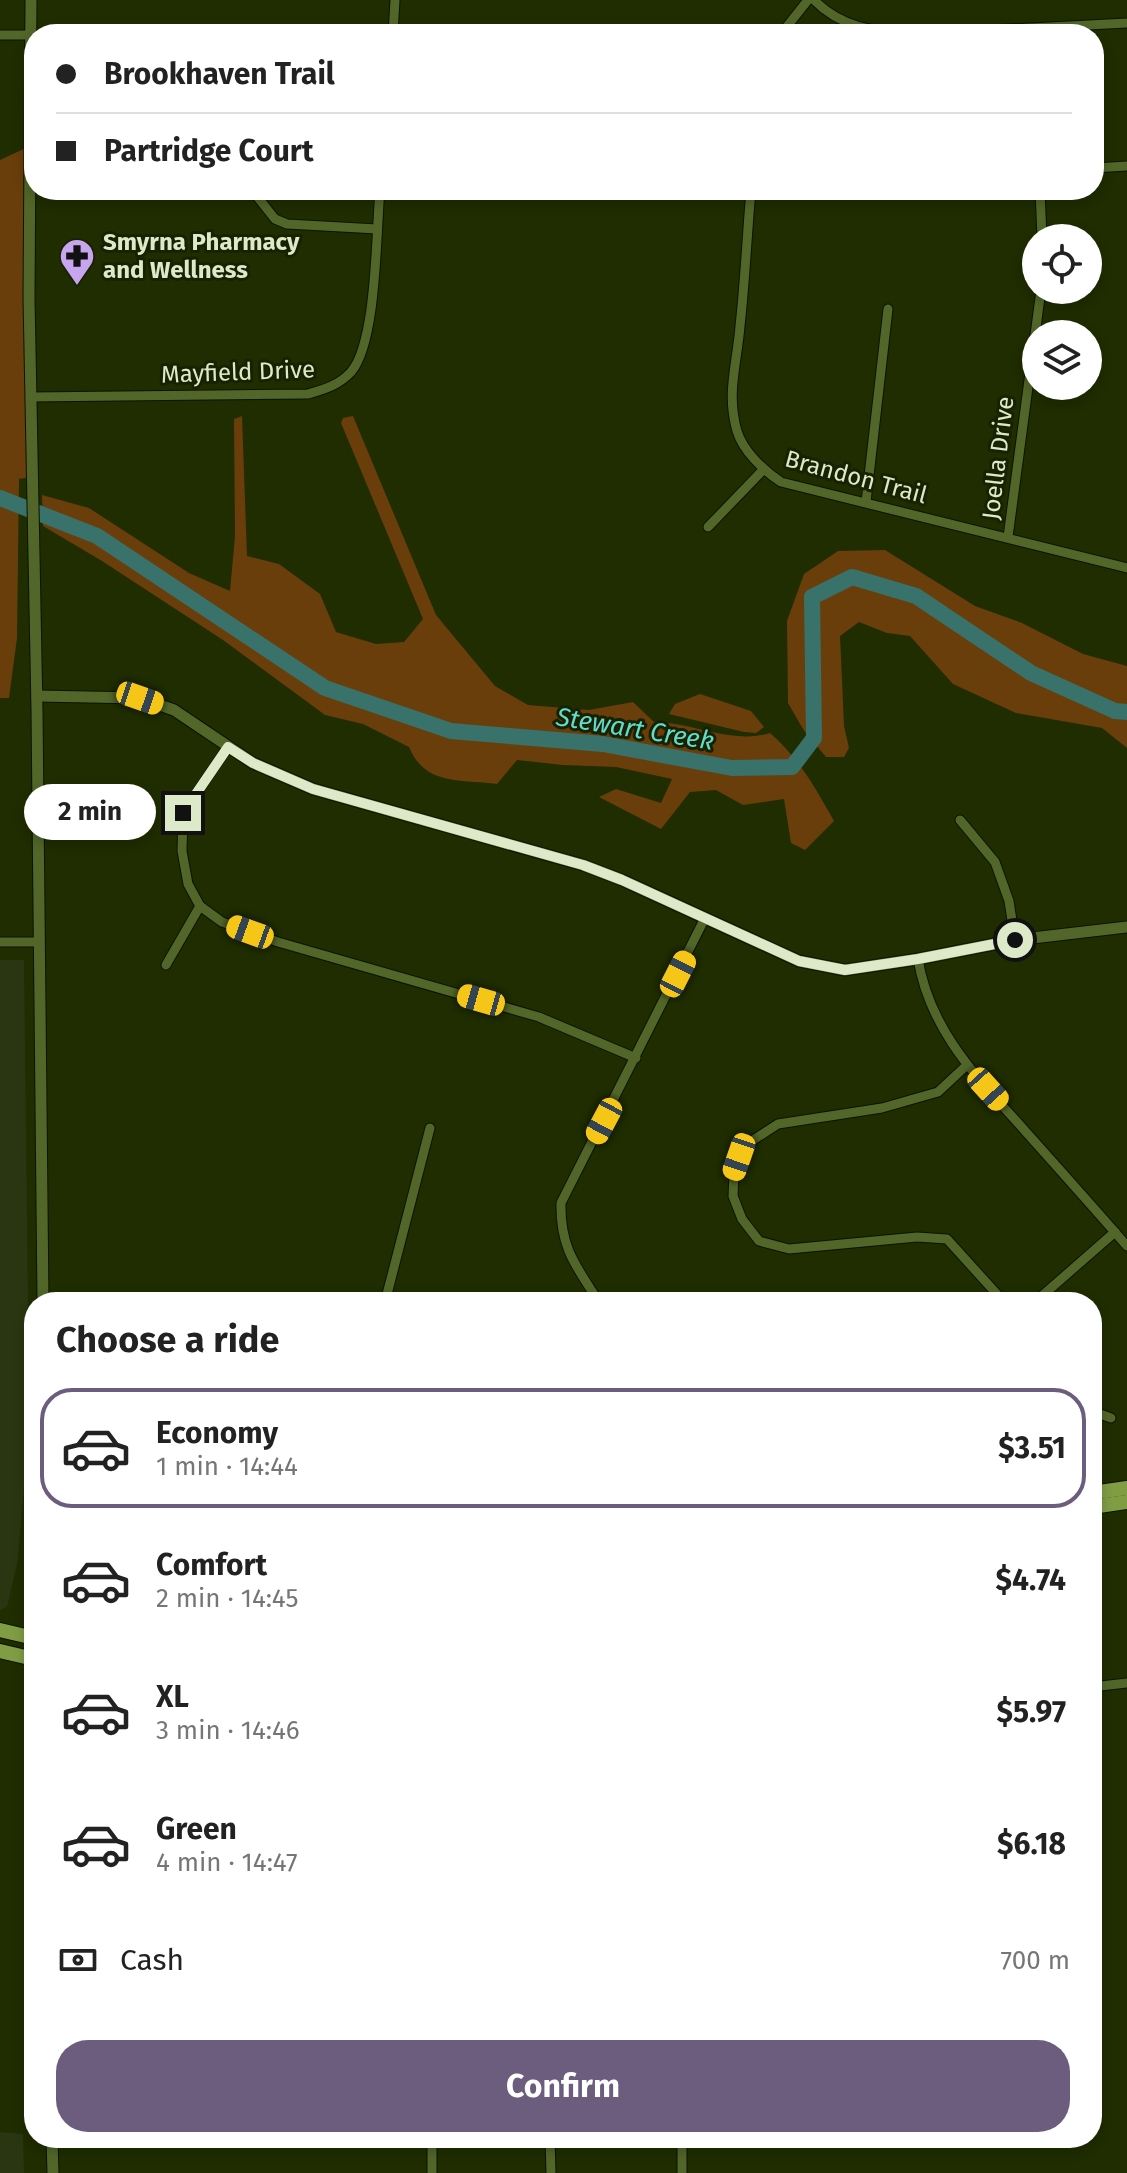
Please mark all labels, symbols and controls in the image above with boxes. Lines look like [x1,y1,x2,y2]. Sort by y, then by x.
text: Brookhaven Trail [104,56,335,92]
text: Partridge Court [104,133,313,169]
map controls [1022,224,1102,400]
button: locate [1022,224,1102,304]
place label: Smyrna Pharmacy and Wellness [103,228,300,284]
pharmacy icon: Smyrna Pharmacy and Wellness [58,237,96,287]
button: layers [1022,320,1102,400]
street label: Mayfield Drive [161,355,315,389]
street label: Joella Drive [977,395,1019,521]
street label: Brandon Trail [782,445,930,509]
car [113,679,167,717]
water label: Stewart Creek [553,701,716,757]
callout: 2 min [23,785,155,841]
route end [165,795,201,831]
text: 2 min [58,796,122,827]
car [223,913,277,951]
route start [997,922,1033,958]
car [656,947,700,1001]
car [455,982,507,1018]
car [963,1063,1013,1115]
car [582,1094,626,1148]
car [720,1130,758,1184]
text: Choose a ride [56,1318,279,1362]
icon: car [60,1412,132,1484]
text: Economy [156,1415,278,1451]
text: $3.51 [998,1430,1066,1466]
text: 1 min · 14:44 [156,1451,298,1482]
icon: car [60,1544,132,1616]
text: Comfort [156,1547,267,1583]
text: $4.74 [996,1562,1066,1598]
text: 2 min · 14:45 [156,1583,298,1614]
icon: car [60,1676,132,1748]
text: XL [156,1679,189,1715]
text: $5.97 [996,1694,1066,1730]
text: 3 min · 14:46 [156,1715,300,1746]
icon: car [60,1808,132,1880]
text: Green [156,1811,237,1847]
text: $6.18 [997,1826,1066,1862]
text: 4 min · 14:47 [156,1847,298,1878]
icon: cash [56,1938,100,1982]
text: Cash [120,1942,184,1978]
text: 700 m [1001,1945,1070,1976]
button: Confirm [56,2040,1070,2132]

